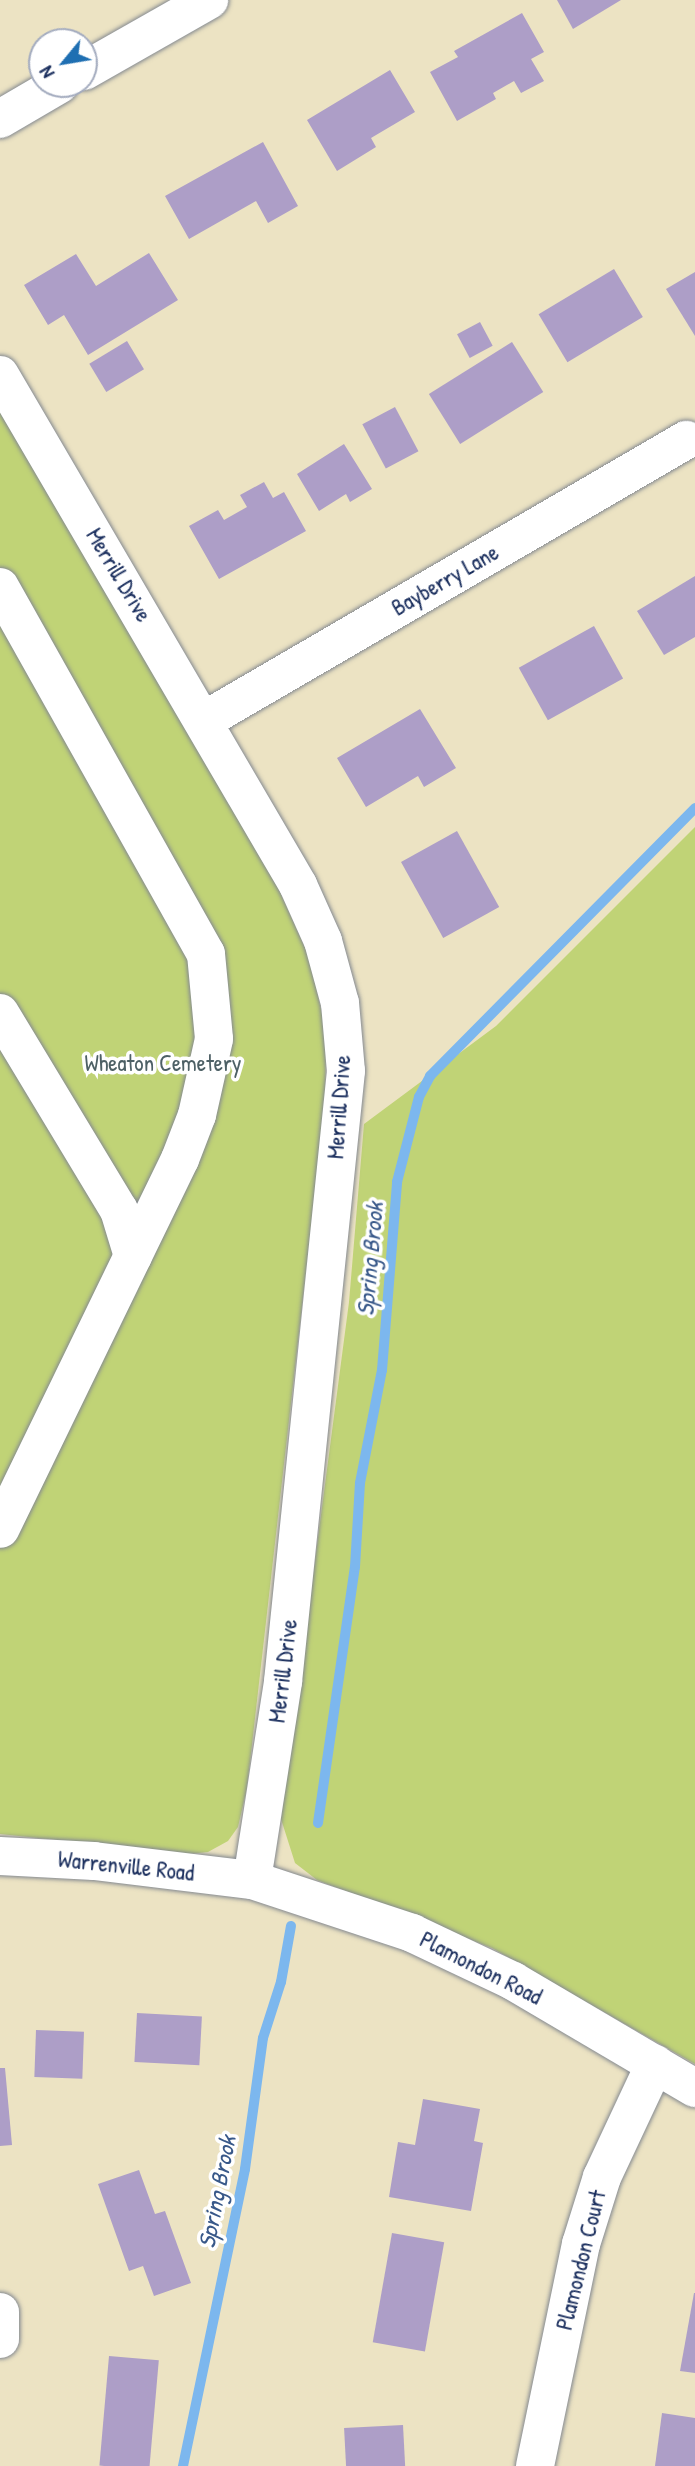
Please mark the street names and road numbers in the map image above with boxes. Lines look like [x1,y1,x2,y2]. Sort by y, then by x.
street label: Merrill Drive [80,523,158,627]
street label: Bayberry Lane [387,538,503,622]
street label: Merrill Drive [322,1054,356,1160]
street label: Merrill Drive [263,1618,303,1724]
street label: Warrenville Road [57,1845,195,1887]
street label: Plamondon Road [415,1925,547,2011]
street label: Plamondon Court [550,2187,612,2333]

